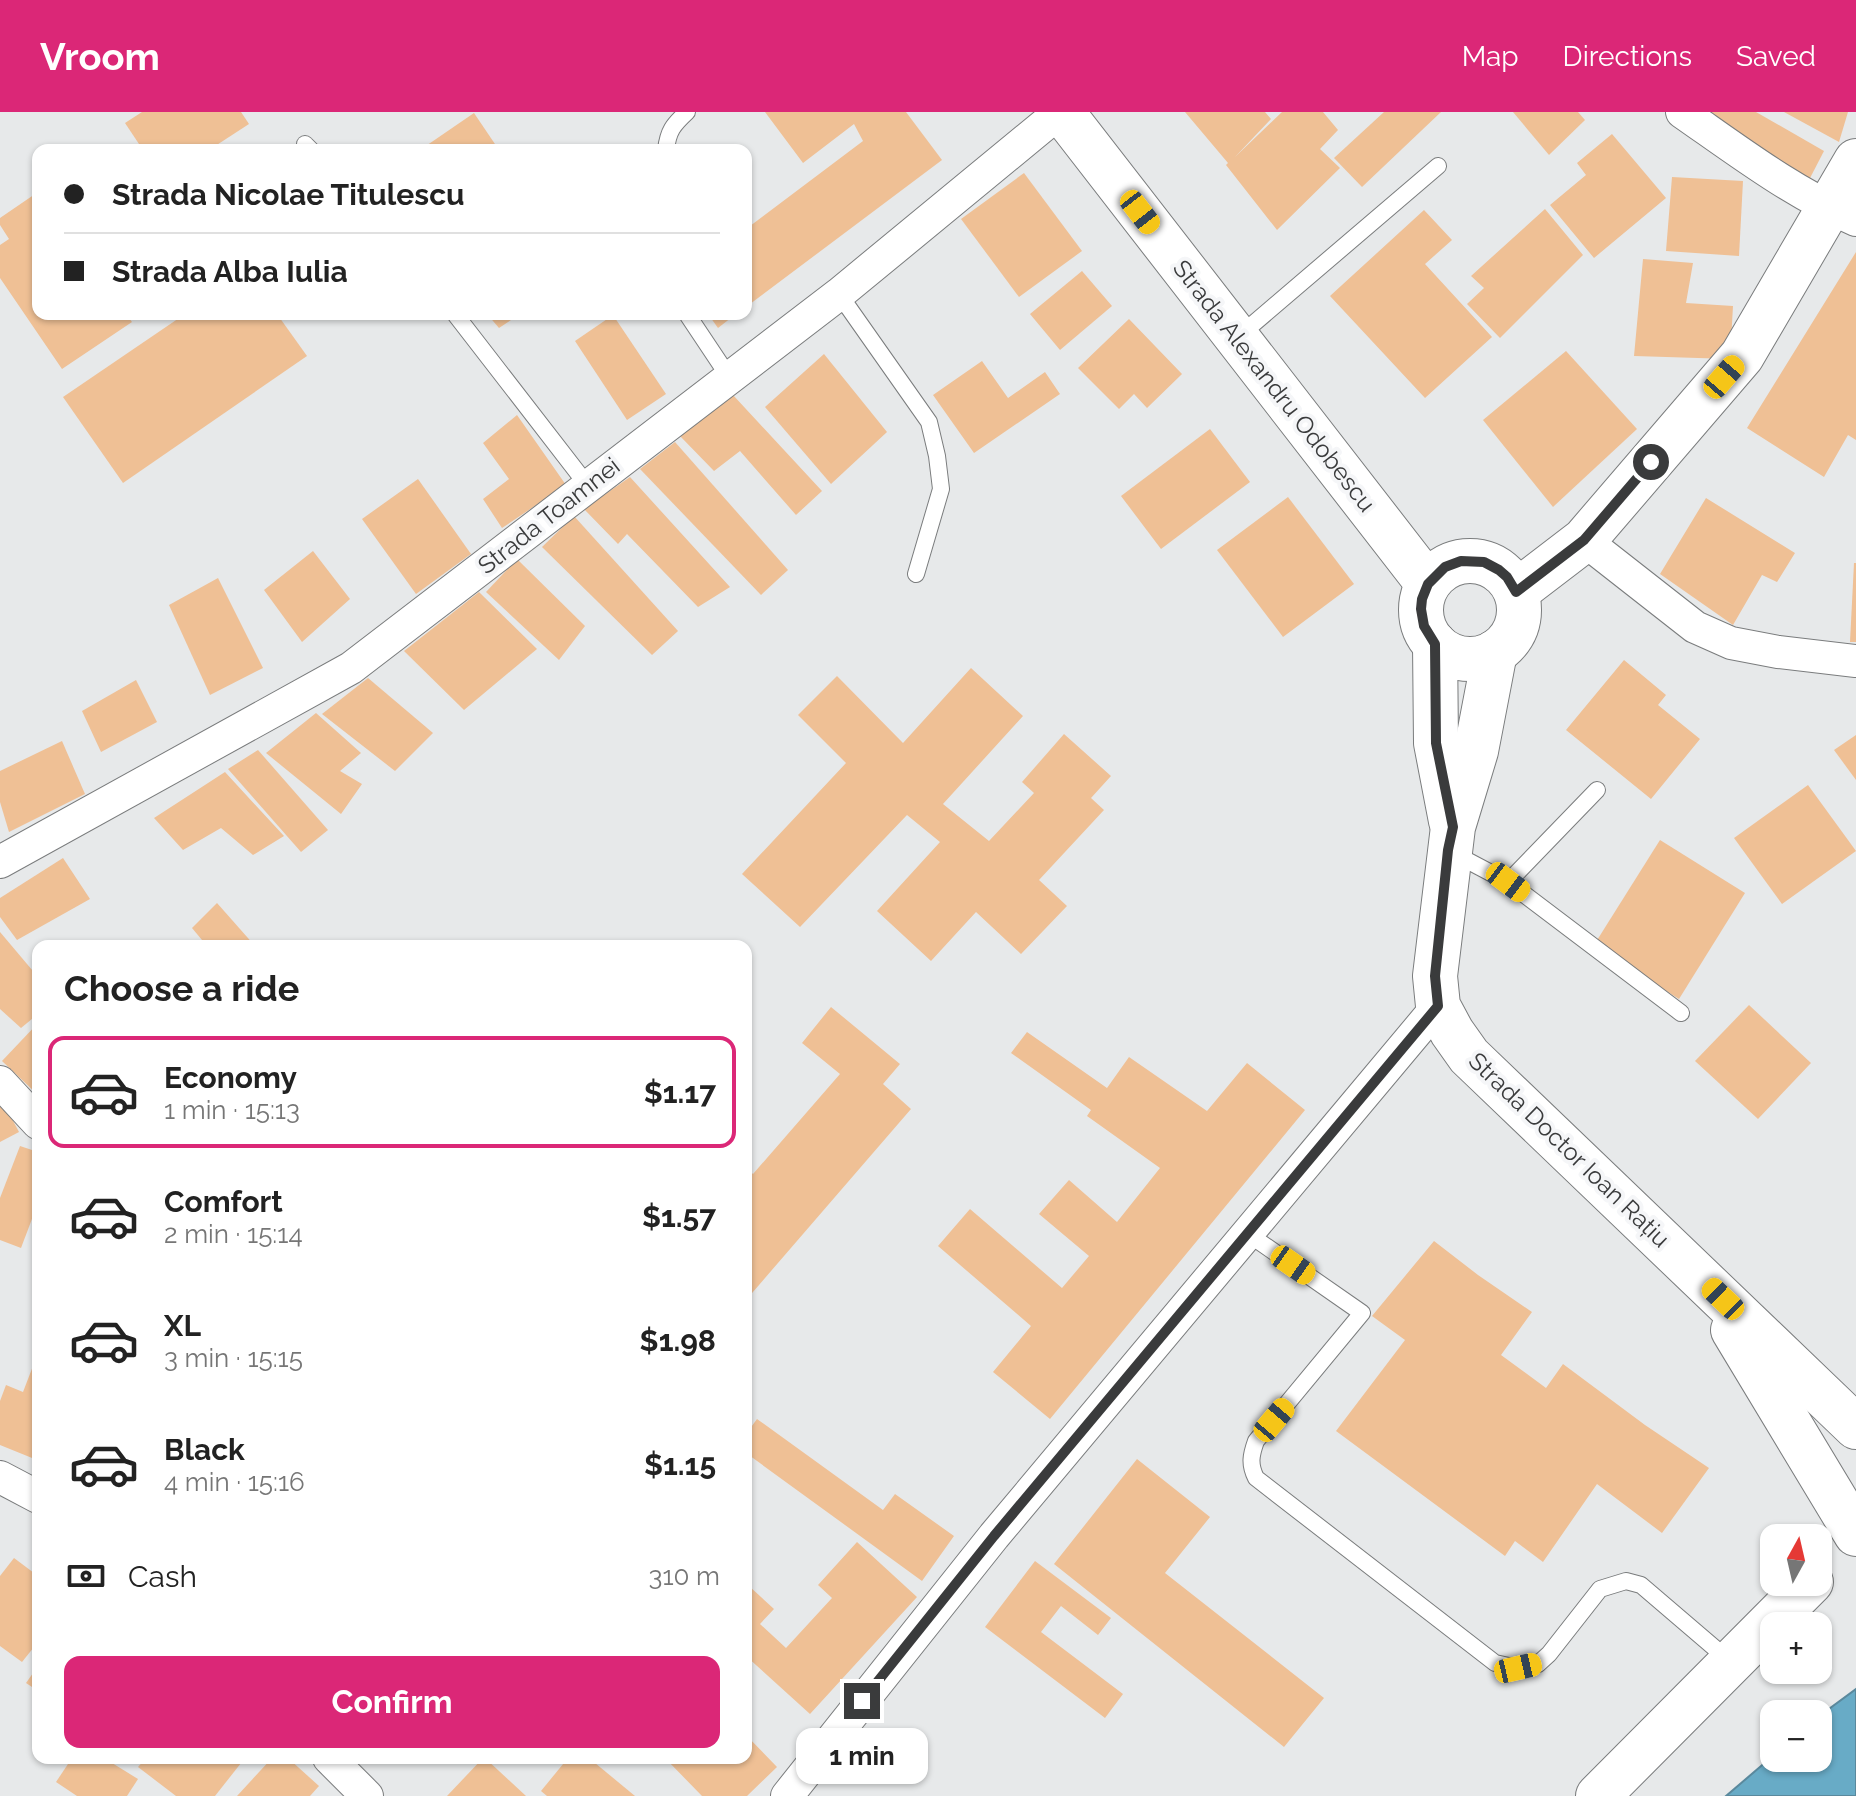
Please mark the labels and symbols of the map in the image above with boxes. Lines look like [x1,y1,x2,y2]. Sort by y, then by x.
car [1116,186,1164,238]
street label: Strada Alexandru Odobescu [1167,254,1382,517]
car [1699,351,1749,403]
route start [1633,444,1669,480]
street label: Strada Toamnei [472,451,625,580]
car [1482,858,1534,906]
street label: Strada Doctor Ioan Rațiu [1463,1046,1676,1253]
car [1266,1241,1320,1289]
car [1697,1274,1749,1324]
car [1249,1394,1299,1446]
north arrow [1760,1524,1832,1596]
car [1492,1651,1544,1685]
route end [844,1683,880,1719]
callout: 1 min [796,1729,928,1785]

